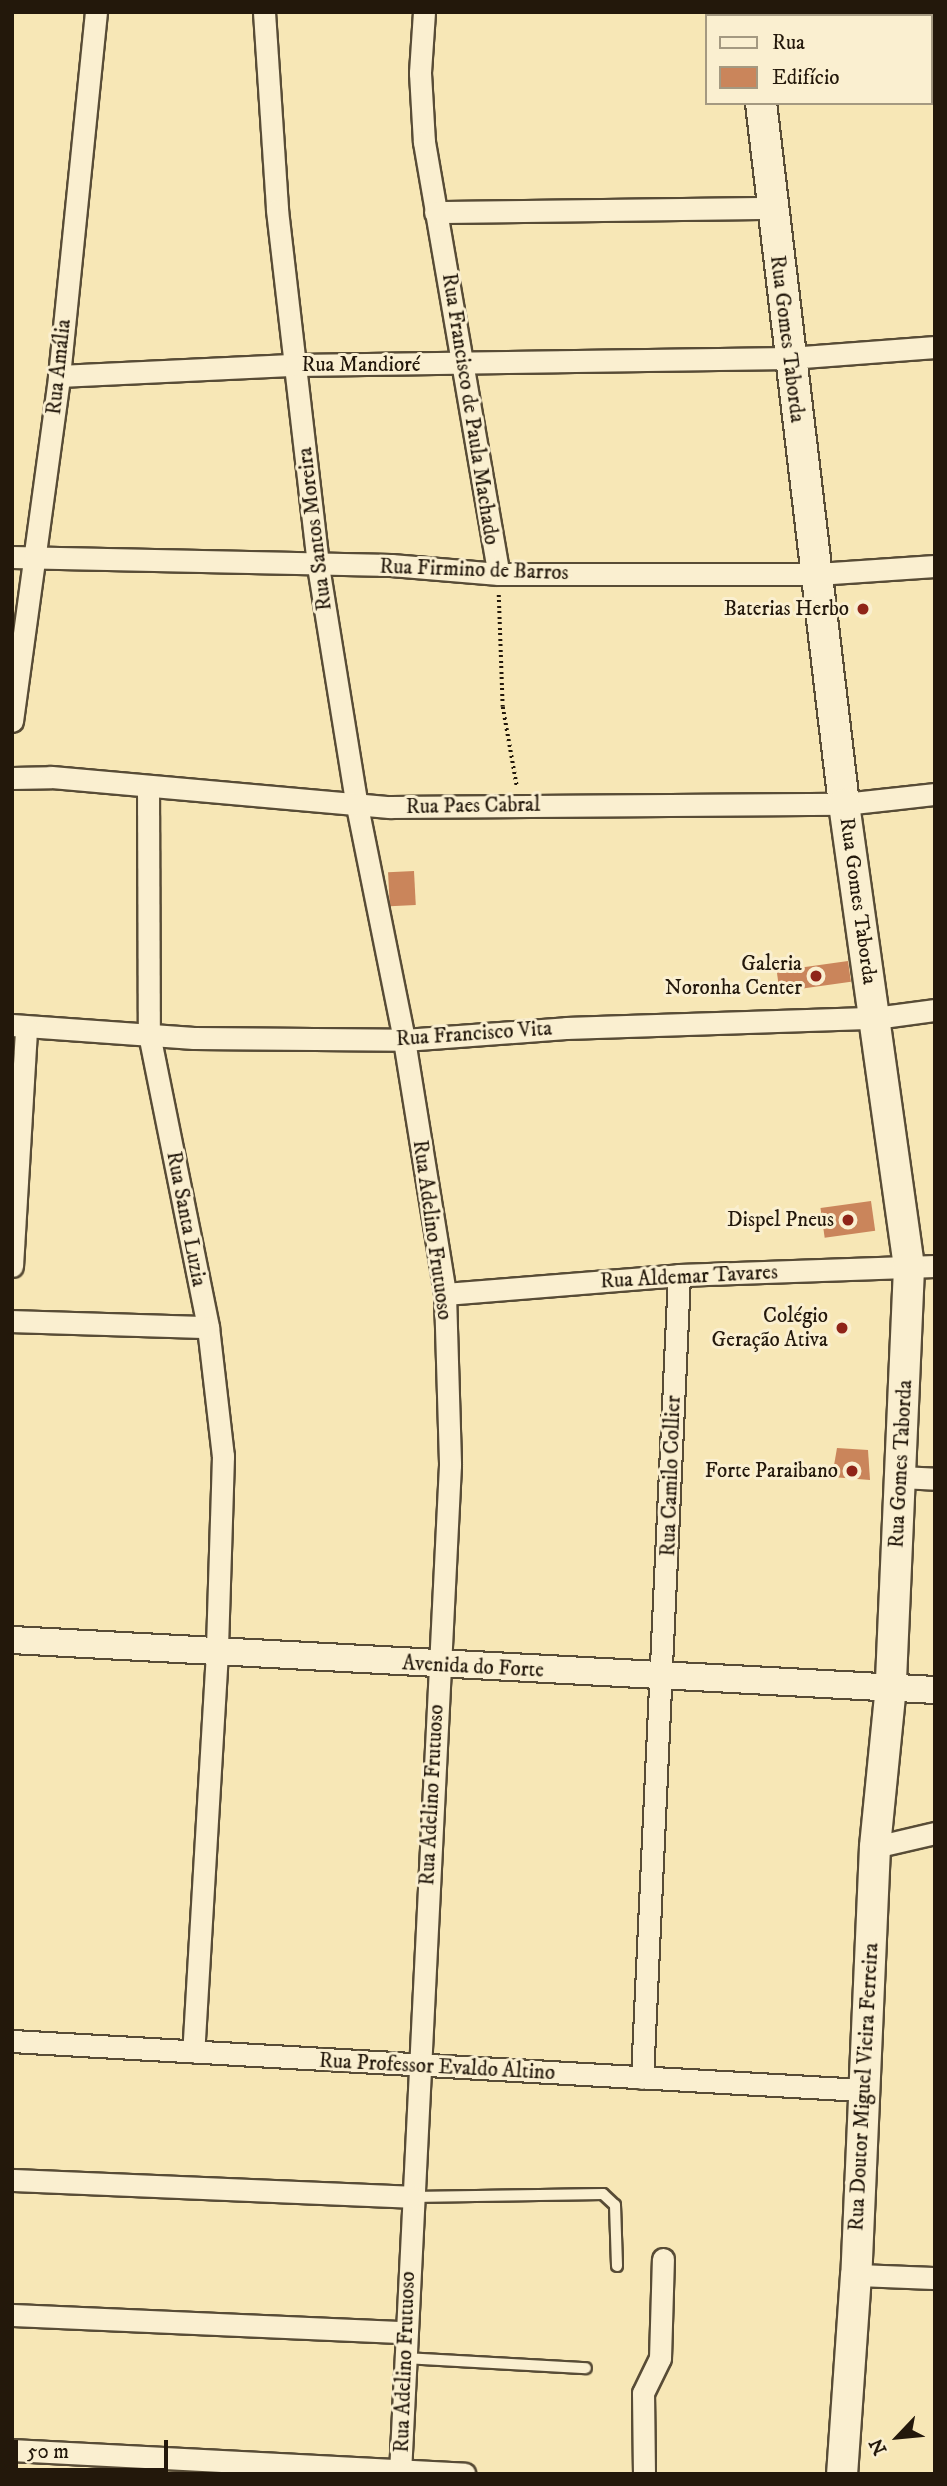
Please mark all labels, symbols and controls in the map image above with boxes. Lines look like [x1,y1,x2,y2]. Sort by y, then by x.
legend [706,14,933,105]
text: Rua [772,30,805,56]
text: Edifício [772,65,840,91]
street label: Rua Gomes Taborda [764,254,810,424]
street label: Rua Francisco de Paula Machado [436,271,504,547]
street label: Rua Amália [41,318,77,416]
street label: Rua Mandioré [301,352,421,378]
street label: Rua Santos Moreira [292,446,338,612]
street label: Rua Firmino de Barros [379,554,569,586]
place label: Baterias Herbo [724,596,849,622]
marker: Baterias Herbo [855,601,871,617]
street label: Rua Paes Cabral [406,792,540,820]
street label: Rua Gomes Taborda [834,816,882,986]
place label: Galeria Noronha Center [665,951,802,1001]
marker: Galeria Noronha Center [808,968,824,984]
street label: Rua Francisco Vita [395,1016,553,1052]
street label: Rua Adelino Frutuoso [407,1138,457,1322]
street label: Rua Santa Luzia [161,1149,211,1289]
place label: Dispel Pneus [727,1207,834,1233]
marker: Dispel Pneus [840,1212,856,1228]
street label: Rua Aldemar Tavares [599,1260,779,1294]
place label: Colégio Geração Ativa [712,1303,828,1353]
marker: Colégio Geração Ativa [834,1320,850,1336]
street label: Rua Gomes Taborda [884,1379,918,1549]
street label: Rua Camilo Collier [656,1395,686,1557]
place label: Forte Paraibano [705,1458,838,1484]
marker: Forte Paraibano [844,1463,860,1479]
street label: Avenida do Forte [402,1651,544,1683]
street label: Rua Adelino Frutuoso [415,1704,449,1886]
street label: Rua Doutor Miguel Vieira Ferreira [844,1942,884,2232]
street label: Rua Professor Evaldo Altino [318,2048,556,2086]
street label: Rua Adelino Frutuoso [389,2271,421,2453]
north arrow [863,2402,933,2472]
scale bar [18,2426,172,2470]
text: N [865,2434,892,2458]
text: 50 m [27,2439,69,2465]

